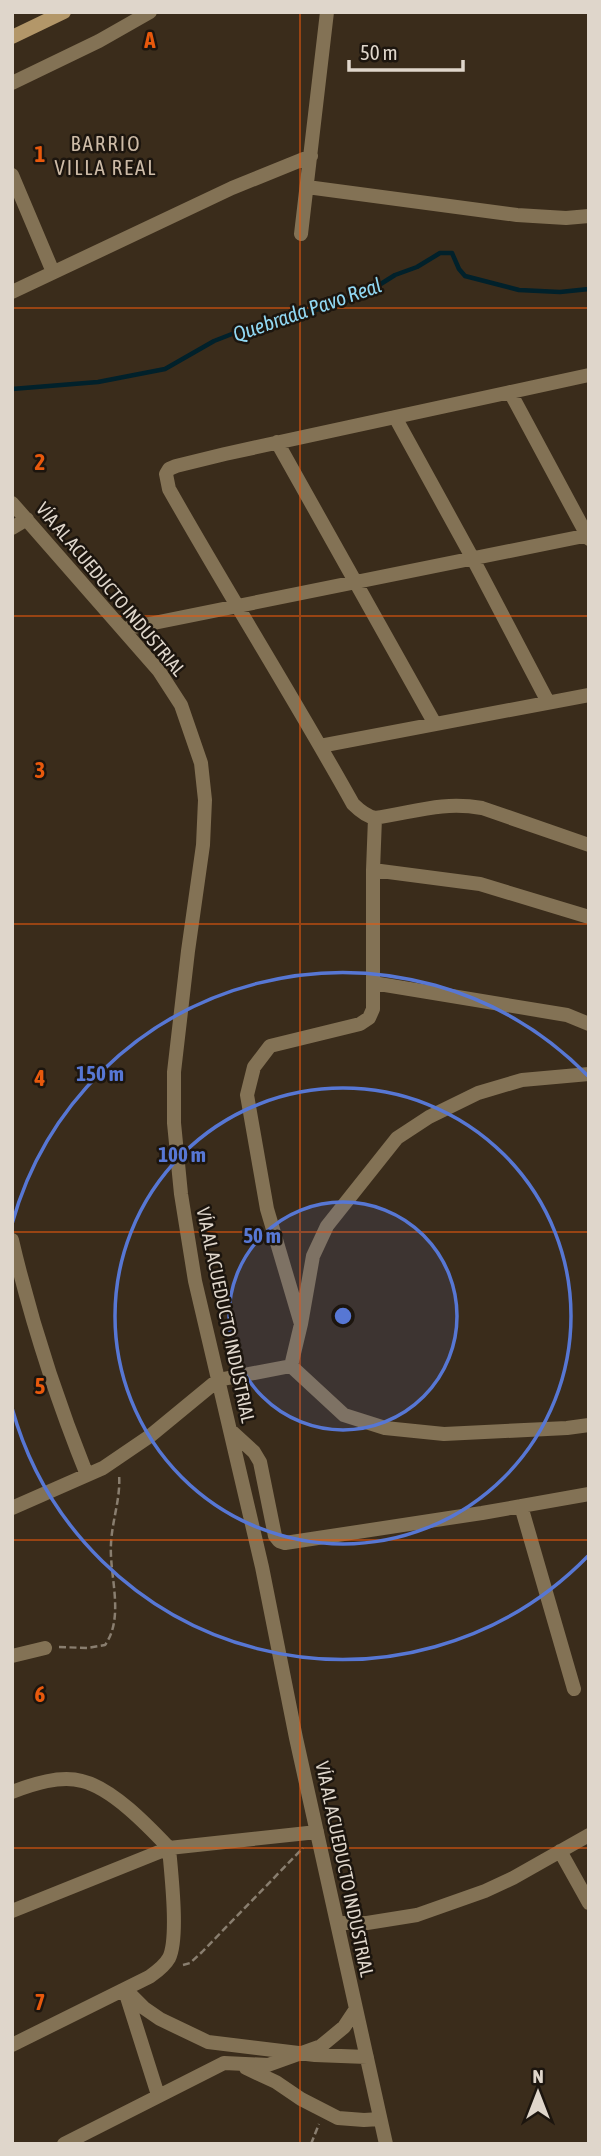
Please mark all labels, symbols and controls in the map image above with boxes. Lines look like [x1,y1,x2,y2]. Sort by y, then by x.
text: A [143,27,156,53]
scale bar [349,28,463,72]
text: 50 m [360,40,398,64]
district label: BARRIO VILLA REAL [55,131,157,179]
text: 1 [35,141,46,167]
water label: Quebrada Pavo Real [229,272,385,346]
text: 2 [35,449,45,475]
street label: VÍA AL ACUEDUCTO INDUSTRIAL [32,498,190,681]
text: 3 [35,757,45,783]
text: 150 m [76,1061,124,1085]
text: 4 [34,1065,46,1091]
text: 100 m [158,1142,206,1166]
street label: VÍA AL ACUEDUCTO INDUSTRIAL [192,1205,260,1425]
text: 50 m [243,1223,281,1247]
centre of rings [331,1304,355,1328]
text: 5 [35,1373,46,1399]
text: 6 [35,1681,46,1707]
street label: VÍA AL ACUEDUCTO INDUSTRIAL [311,1759,379,1979]
text: 7 [35,1989,45,2015]
north arrow [503,2058,573,2128]
text: N [532,2065,544,2087]

